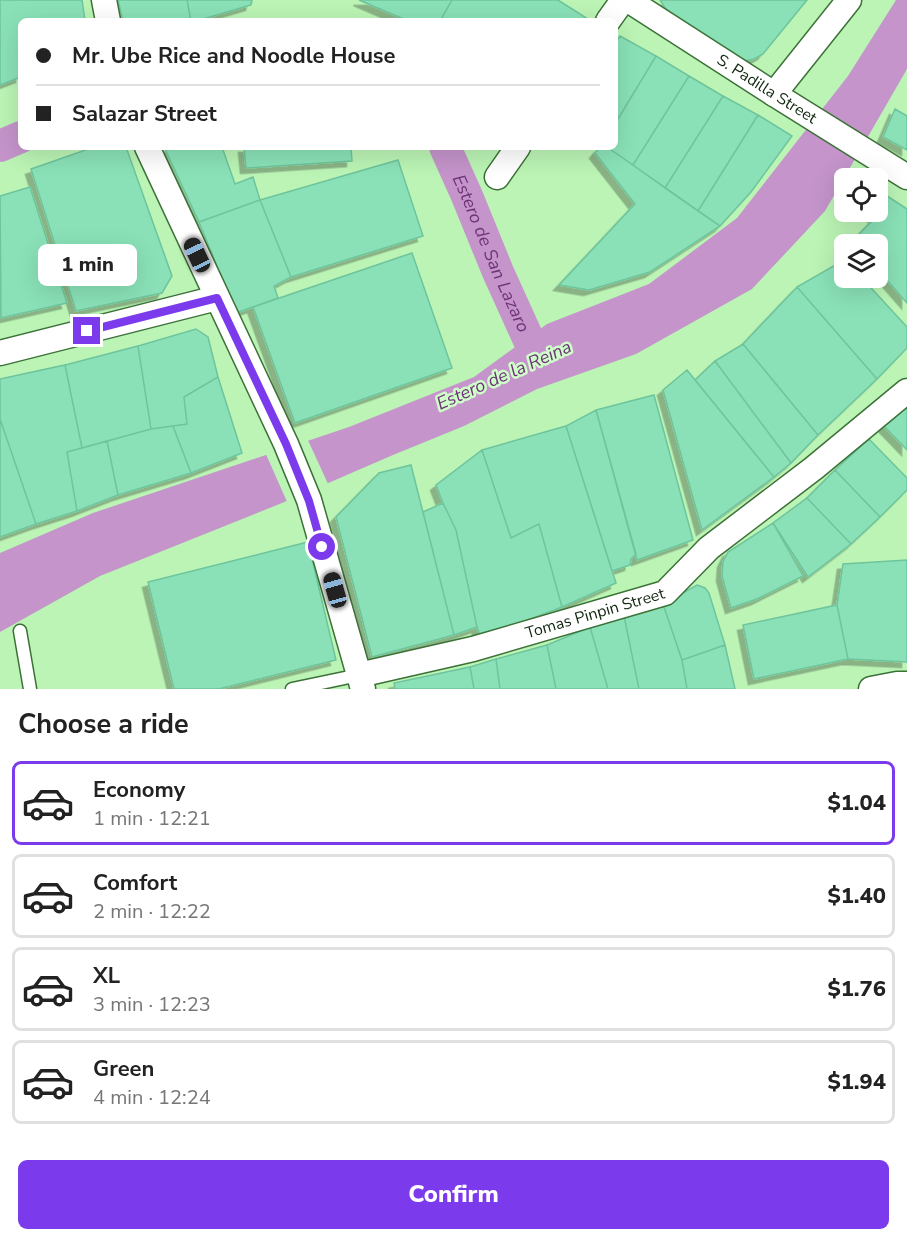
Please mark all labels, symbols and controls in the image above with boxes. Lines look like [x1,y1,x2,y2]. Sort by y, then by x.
text: Mr. Ube Rice and Noodle House [72,41,396,71]
street label: S. Padilla Street [713,49,821,129]
text: Salazar Street [72,99,217,129]
map controls [834,168,888,288]
button: locate [834,168,888,222]
water label: Estero de San Lazaro [447,171,536,336]
button: layers [834,234,888,288]
car [181,235,213,275]
callout: 1 min [38,244,136,286]
text: 1 min [61,251,114,278]
route end [73,317,100,344]
water label: Estero de la Reina [433,335,575,415]
route start [308,533,335,560]
car [321,570,349,610]
street label: Tomas Pinpin Street [523,583,668,644]
text: Choose a ride [18,706,189,743]
text: Economy [93,775,185,805]
icon: car [21,776,75,830]
text: $1.04 [827,788,886,818]
text: 1 min · 12:21 [93,805,211,832]
text: Comfort [93,868,177,898]
icon: car [21,869,75,923]
text: $1.40 [827,881,886,911]
text: 2 min · 12:22 [93,898,211,925]
text: XL [93,961,120,991]
icon: car [21,962,75,1016]
text: $1.76 [827,974,886,1004]
text: 3 min · 12:23 [93,991,211,1018]
text: Green [93,1054,154,1084]
icon: car [21,1055,75,1109]
text: $1.94 [827,1067,886,1097]
text: 4 min · 12:24 [93,1084,211,1111]
button: Confirm [18,1160,889,1229]

